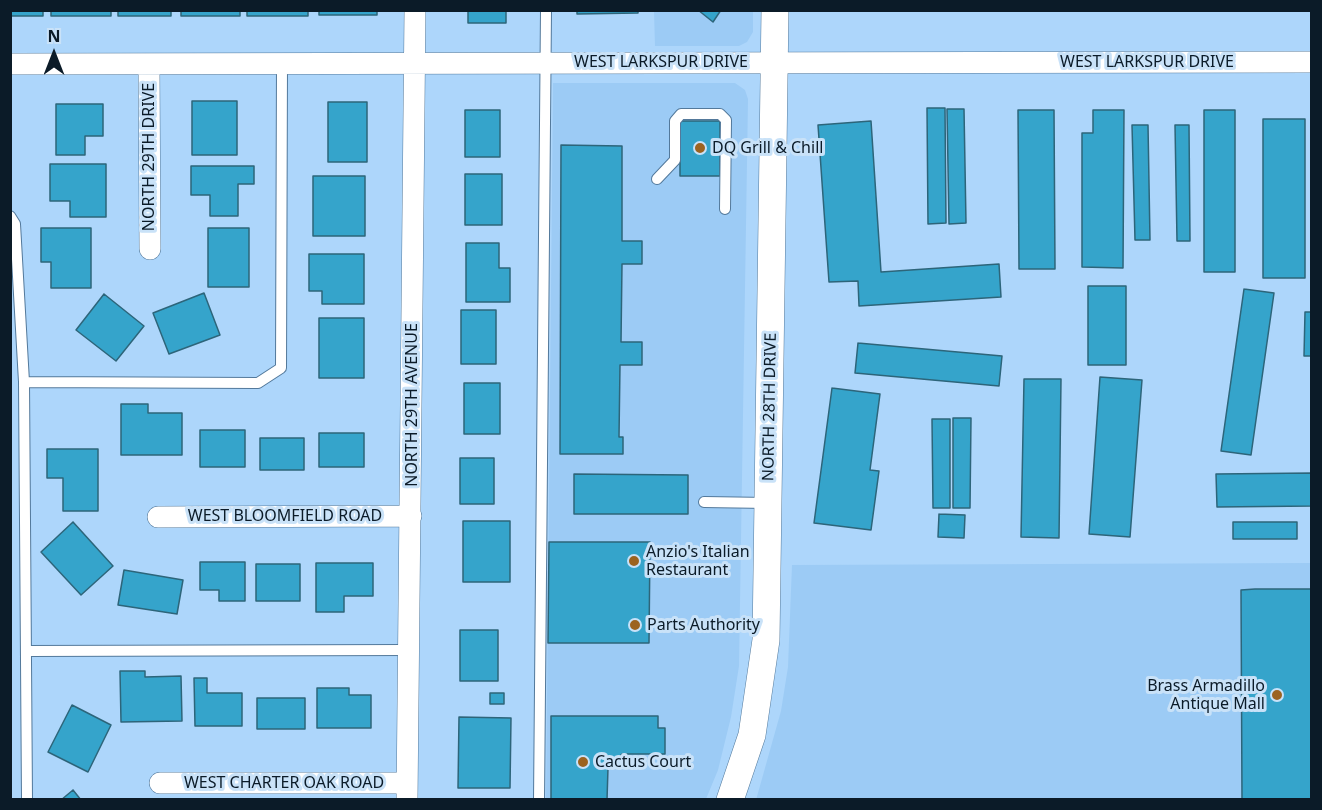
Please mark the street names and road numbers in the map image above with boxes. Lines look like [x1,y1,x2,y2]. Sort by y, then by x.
street label: WEST LARKSPUR DRIVE [574,52,748,72]
street label: WEST LARKSPUR DRIVE [1060,52,1234,72]
street label: NORTH 29TH DRIVE [139,83,159,231]
street label: NORTH 29TH AVENUE [402,323,422,487]
street label: NORTH 28TH DRIVE [759,333,781,481]
street label: WEST BLOOMFIELD ROAD [188,506,382,526]
street label: WEST CHARTER OAK ROAD [184,773,384,793]

